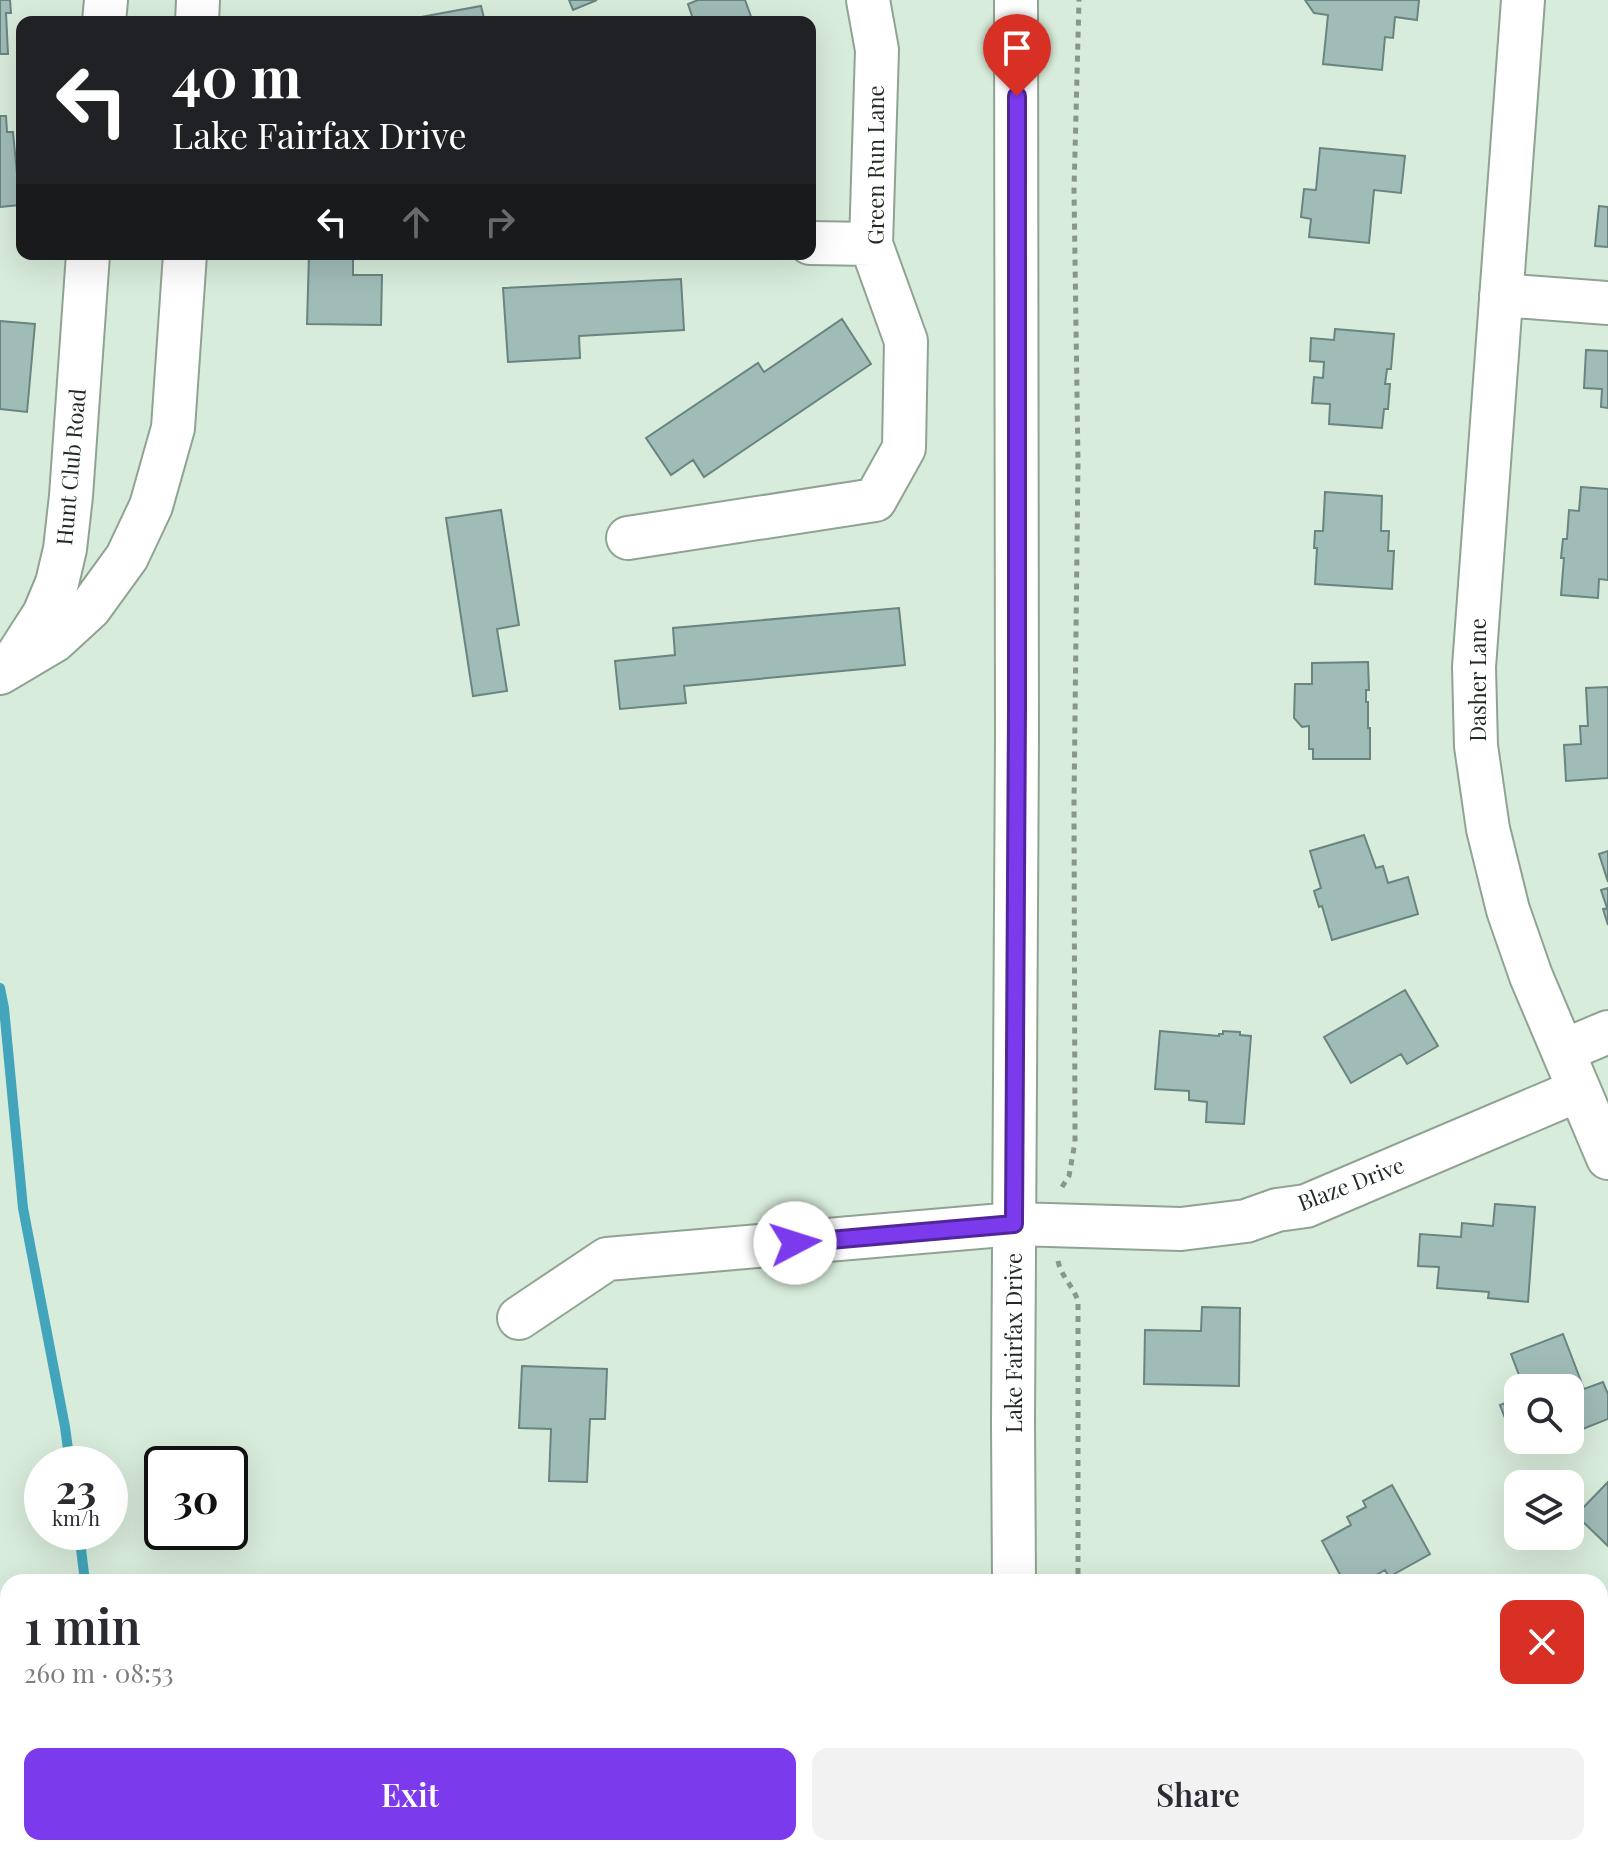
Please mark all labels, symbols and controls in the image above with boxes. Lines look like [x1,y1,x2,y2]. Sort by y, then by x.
pin [983,14.0,1051,96]
icon: arrive [995,26,1039,70]
text: 40 m [172,38,301,113]
icon: left [40,48,144,152]
street label: Green Run Lane [860,85,890,245]
text: Lake Fairfax Drive [172,110,467,158]
icon: left [310,200,354,244]
icon: ahead [394,200,438,244]
icon: right [478,200,522,244]
street label: Hunt Club Road [48,387,92,547]
street label: Dasher Lane [1462,618,1492,742]
street label: Blaze Drive [1293,1149,1408,1217]
position arrow [753,1201,837,1285]
street label: Lake Fairfax Drive [998,1253,1028,1433]
map controls [1504,1374,1584,1550]
button: search [1504,1374,1584,1454]
speed limit sign: 30 [144,1446,248,1550]
text: 23 [56,1461,96,1514]
button: layers [1504,1470,1584,1550]
text: km/h [52,1504,100,1531]
text: 1 min [24,1593,141,1657]
button: close [1500,1600,1584,1684]
text: 260 m · 08:53 [24,1655,173,1690]
button: Exit [24,1748,796,1840]
button: Share [812,1748,1584,1840]

